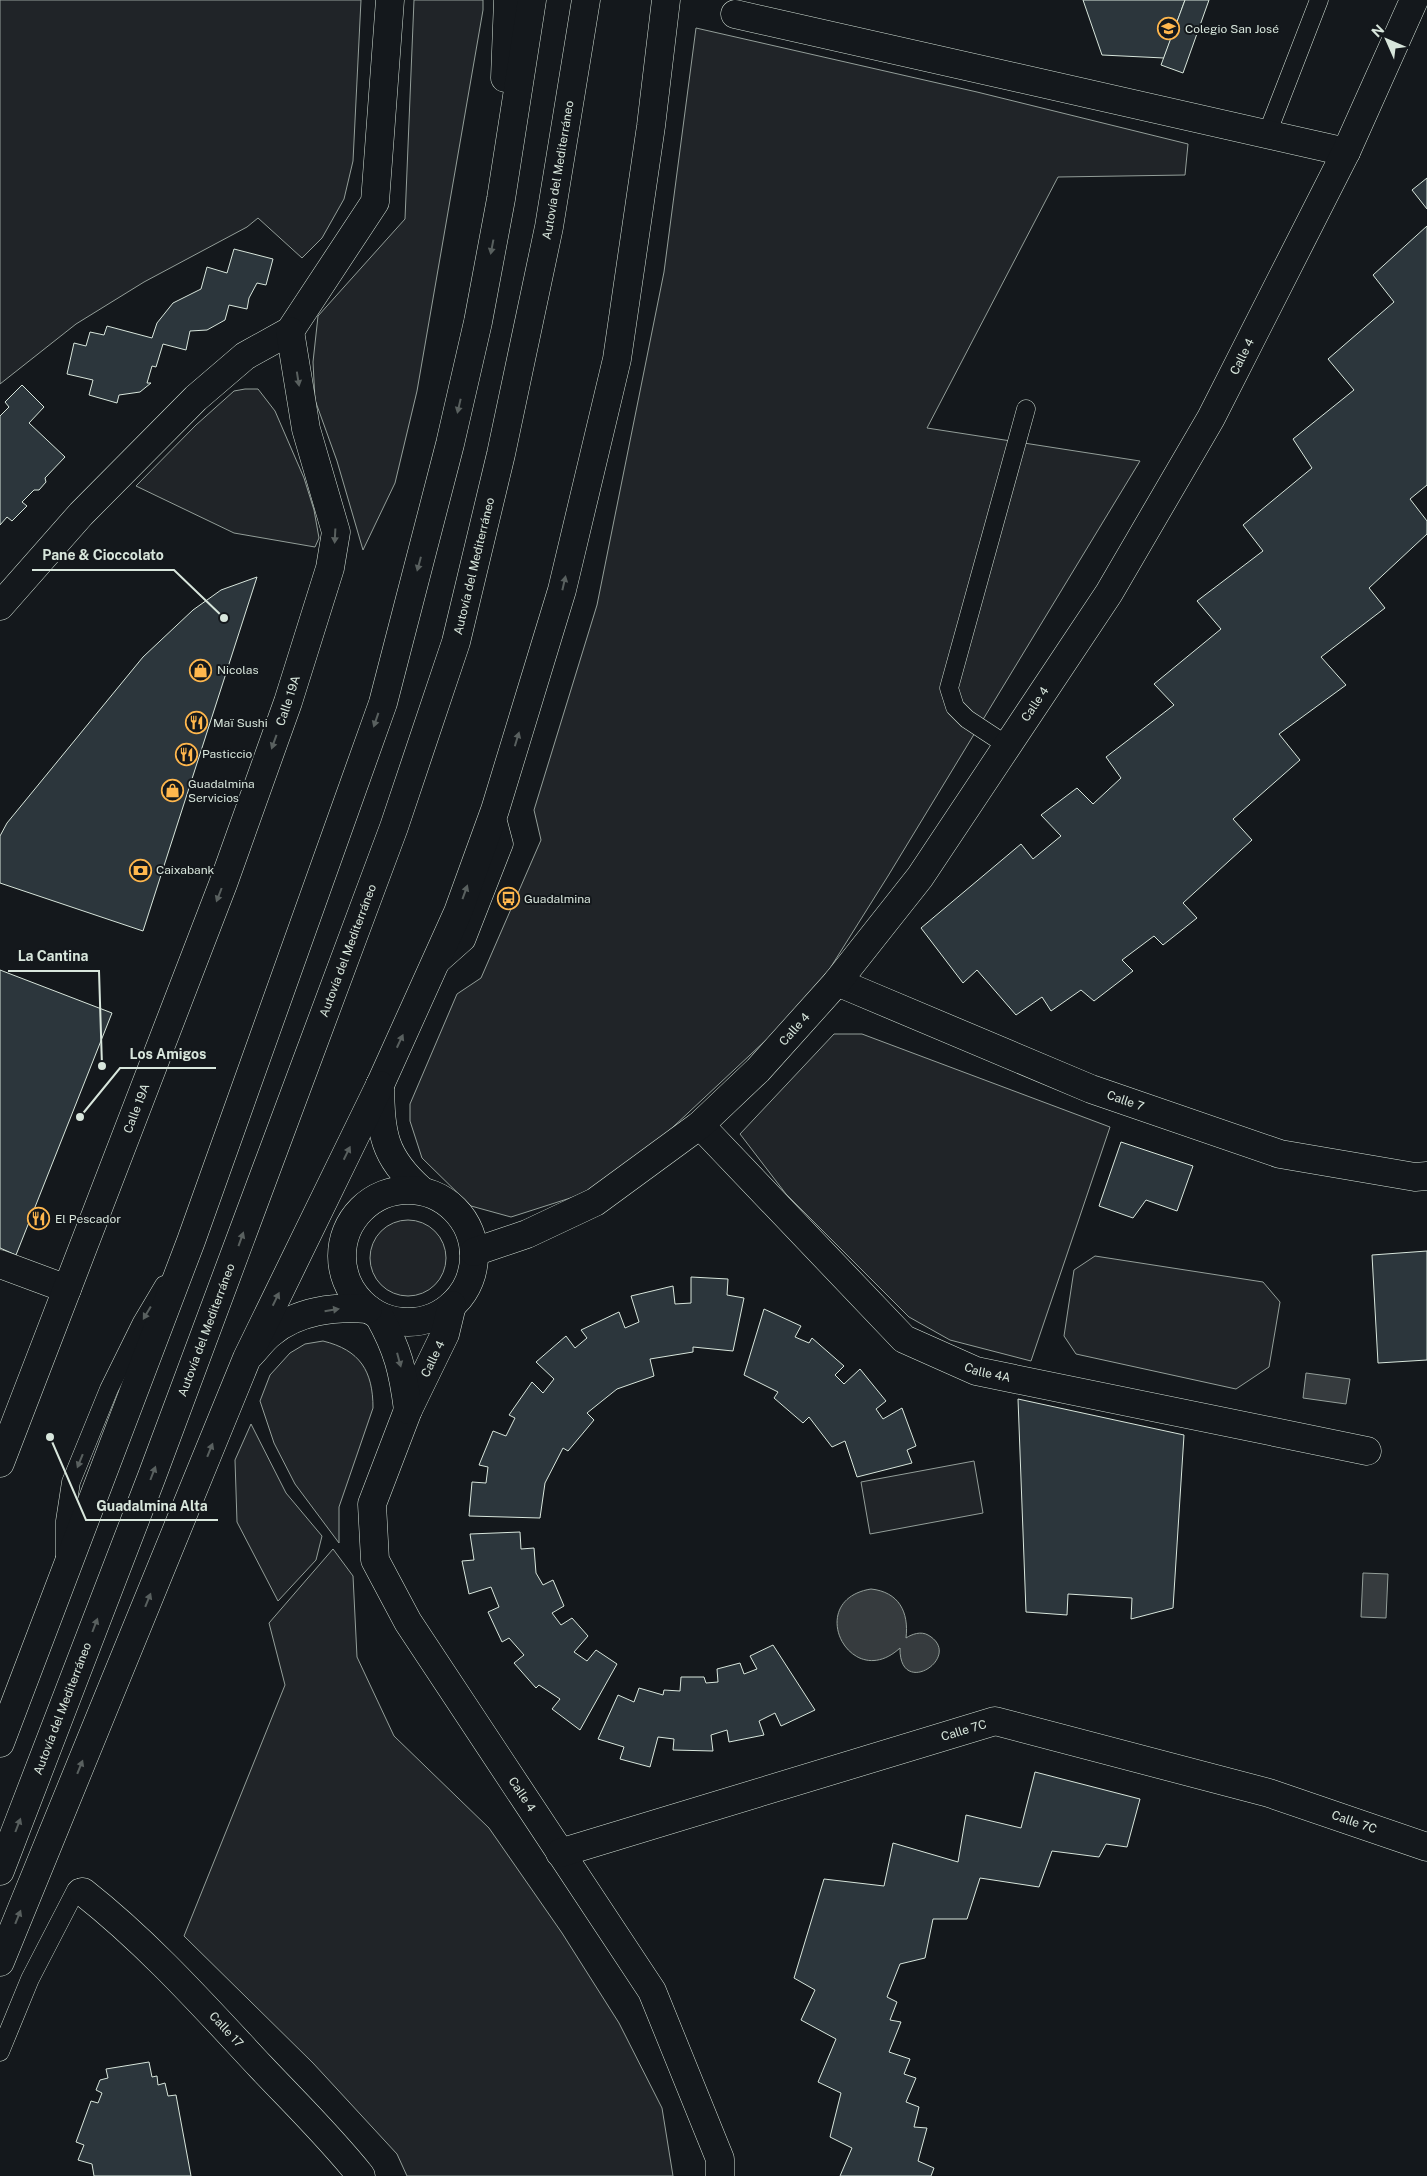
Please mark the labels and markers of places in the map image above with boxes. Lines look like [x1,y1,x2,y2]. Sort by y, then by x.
school or university icon: Colegio San José [1157,17,1181,41]
place label: Colegio San José [1185,22,1279,36]
callout: Pane & Cioccolato [32,541,174,570]
shop icon: Nicolas [189,658,213,682]
place label: Nicolas [217,663,259,677]
restaurant icon: Maï Sushi [185,711,209,735]
place label: Maï Sushi [213,716,268,730]
restaurant icon: Pasticcio [174,742,198,766]
place label: Pasticcio [202,747,253,761]
place label: Guadalmina Servicios [188,777,255,805]
shop icon: Guadalmina Servicios [160,779,184,803]
bank icon: Caixabank [128,858,152,882]
place label: Caixabank [156,863,215,877]
bus stop icon: Guadalmina [496,887,520,911]
place label: Guadalmina [524,892,591,906]
callout: La Cantina [8,942,99,971]
callout: Los Amigos [120,1039,216,1068]
restaurant icon: El Pescador [27,1207,51,1231]
place label: El Pescador [55,1212,121,1226]
callout: Guadalmina Alta [86,1491,218,1520]

